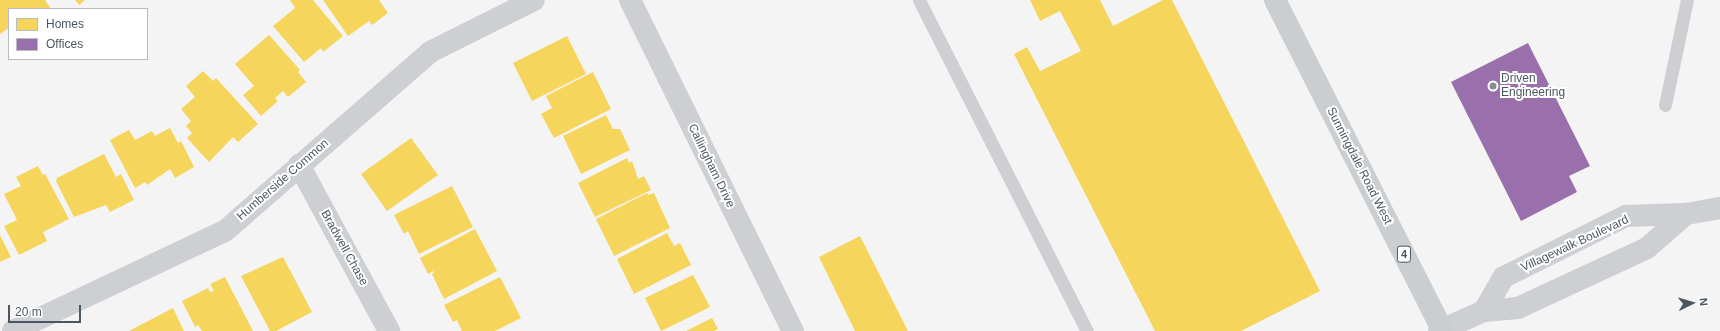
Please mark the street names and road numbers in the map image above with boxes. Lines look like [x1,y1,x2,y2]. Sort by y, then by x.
street label: Sunningdale Road West [1323,105,1395,227]
street label: Callingham Drive [685,122,737,210]
street label: Humberside Common [234,136,332,224]
street label: Bradwell Chase [317,208,371,288]
street label: Villagewalk Boulevard [1519,213,1631,275]
road number: 4 [1396,245,1412,263]

